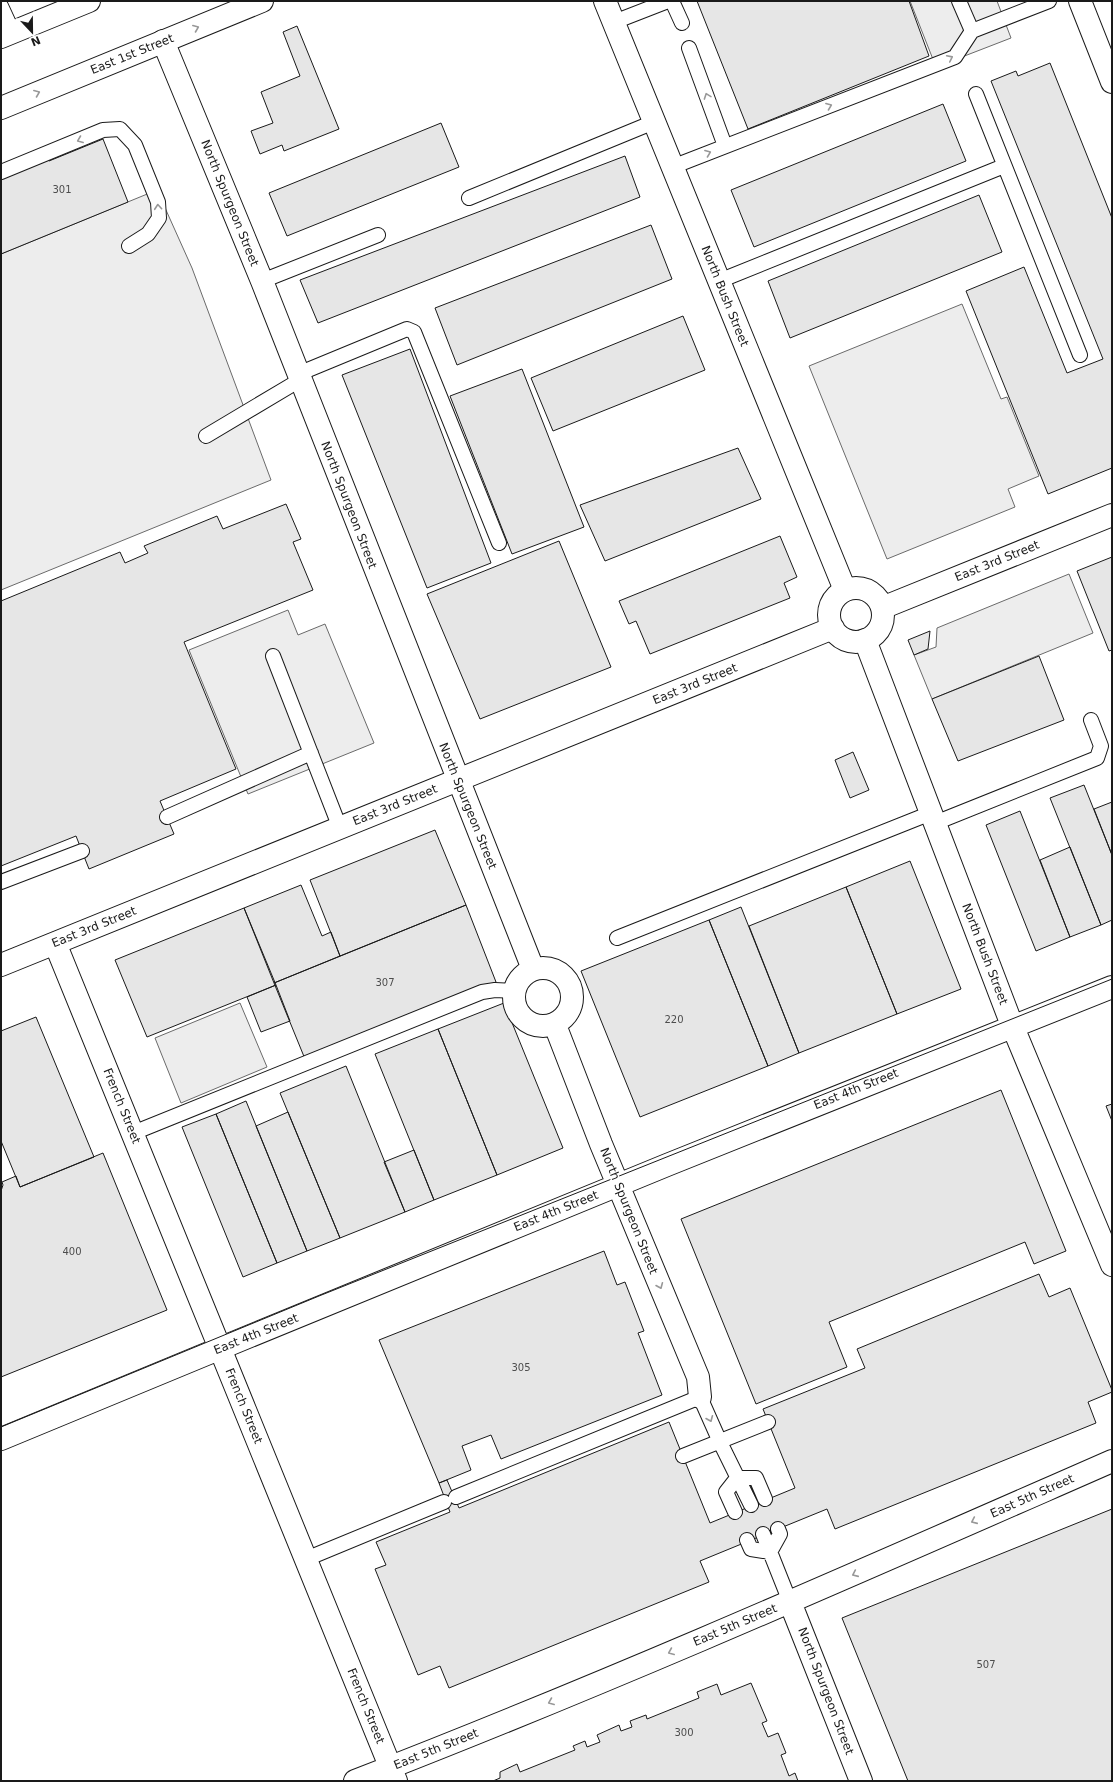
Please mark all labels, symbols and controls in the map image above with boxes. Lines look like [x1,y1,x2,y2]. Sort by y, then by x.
north arrow [12,12,52,52]
one-way arrow [193,24,200,32]
street label: East 1st Street [88,31,176,77]
text: N [29,33,42,49]
one-way arrow [946,55,953,63]
one-way arrow [34,89,41,97]
one-way arrow [703,93,711,100]
one-way arrow [826,102,833,110]
one-way arrow [77,135,84,143]
street label: North Spurgeon Street [198,138,262,269]
one-way arrow [704,149,711,157]
house number: 301 [52,184,72,195]
one-way arrow [154,204,163,210]
street label: North Bush Street [698,244,752,349]
street label: North Spurgeon Street [318,439,380,571]
street label: East 3rd Street [953,538,1042,584]
street label: East 3rd Street [651,661,740,707]
street label: North Spurgeon Street [436,741,500,872]
street label: East 3rd Street [351,782,440,828]
street label: North Bush Street [959,901,1011,1007]
street label: East 3rd Street [50,904,139,950]
house number: 307 [375,977,395,988]
house number: 220 [664,1014,684,1025]
street label: French Street [100,1066,144,1146]
street label: East 4th Street [812,1066,901,1112]
street label: North Spurgeon Street [597,1146,661,1277]
street label: East 4th Street [512,1188,601,1234]
house number: 400 [62,1246,82,1257]
one-way arrow [655,1282,663,1290]
street label: East 4th Street [212,1311,301,1357]
house number: 305 [511,1362,531,1373]
street label: French Street [222,1366,266,1446]
one-way arrow [705,1415,713,1423]
street label: East 5th Street [988,1471,1076,1521]
one-way arrow [970,1517,977,1525]
one-way arrow [851,1569,858,1577]
street label: East 5th Street [691,1601,779,1649]
street label: North Spurgeon Street [795,1625,857,1757]
one-way arrow [667,1647,675,1655]
house number: 507 [976,1659,996,1670]
street label: French Street [344,1666,388,1746]
one-way arrow [548,1697,556,1705]
street label: East 5th Street [392,1726,481,1772]
house number: 300 [674,1727,694,1738]

